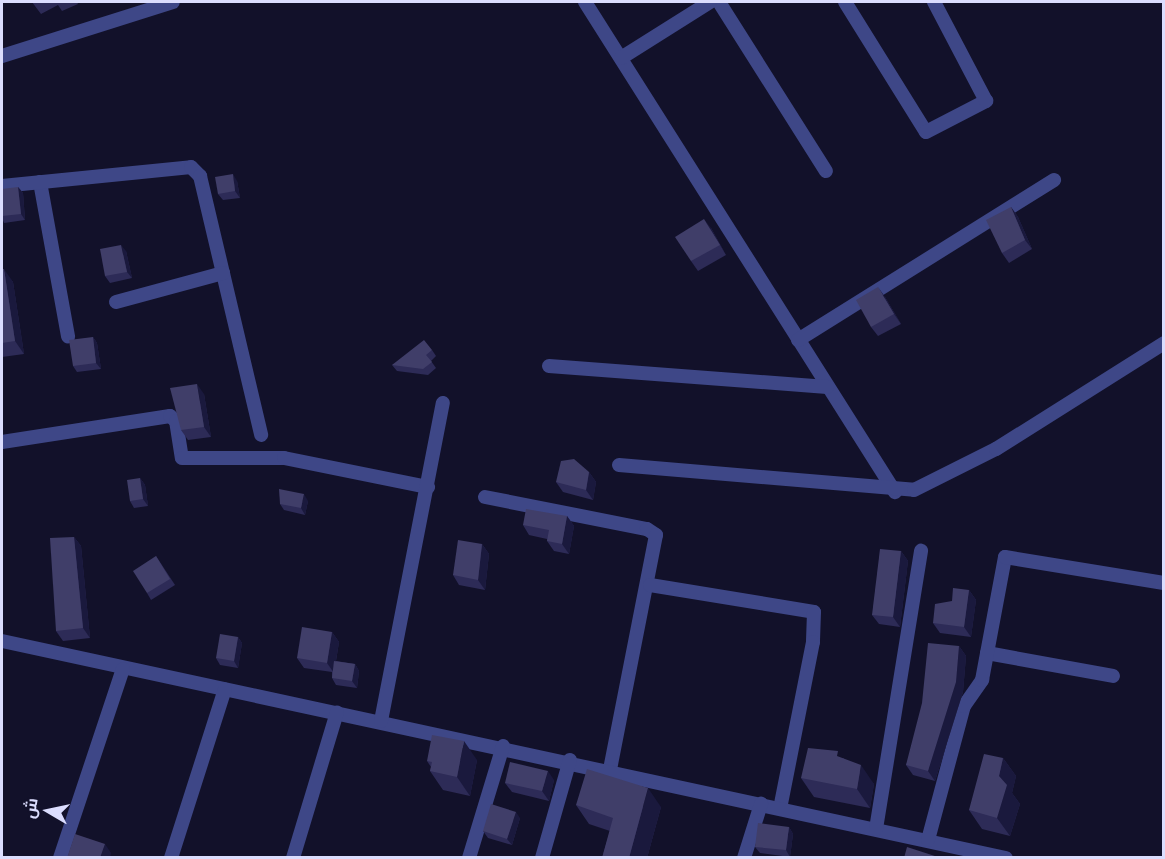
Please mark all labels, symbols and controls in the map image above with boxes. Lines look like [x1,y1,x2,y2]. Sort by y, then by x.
north arrow [18,781,78,841]
text: ش [19,796,42,820]

